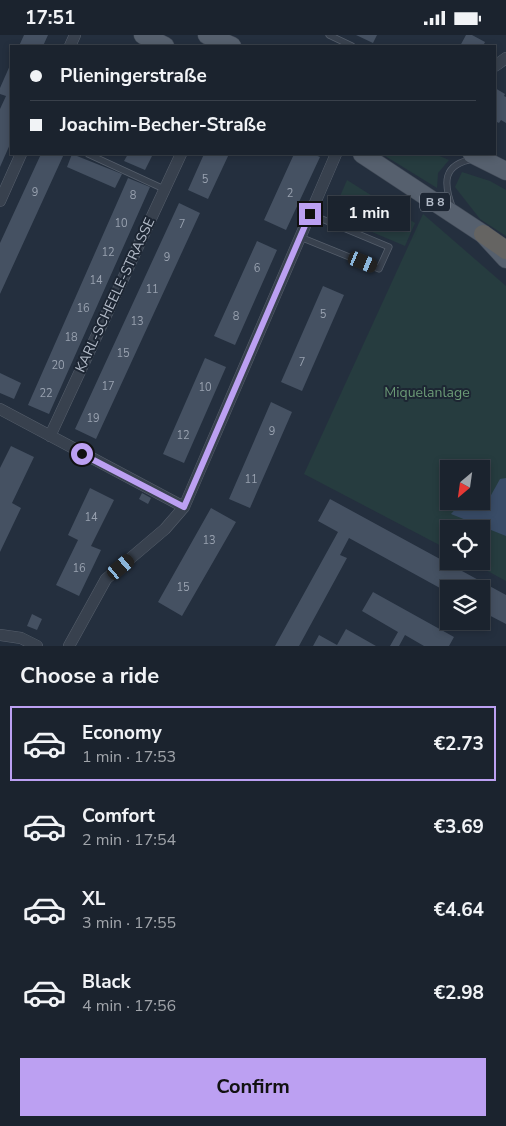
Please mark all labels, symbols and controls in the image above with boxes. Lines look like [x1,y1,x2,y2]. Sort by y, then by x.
text: 17:51 [25,5,75,31]
text: Plieningerstraße [60,63,207,89]
text: Joachim-Becher-Straße [60,112,266,138]
house number: 5 [202,172,209,187]
house number: 9 [32,185,38,200]
house number: 2 [287,186,293,201]
house number: 8 [130,188,137,203]
road number: B 8 [420,193,450,211]
callout: 1 min [328,197,410,231]
text: 1 min [348,202,390,224]
route end [299,203,321,225]
street label: KARL-SCHEELE-STRASSE [71,215,159,375]
house number: 10 [114,216,128,231]
house number: 7 [179,217,185,232]
house number: 12 [101,245,115,260]
car [346,249,379,275]
house number: 9 [164,250,170,265]
house number: 6 [254,261,261,276]
house number: 14 [89,273,103,288]
house number: 11 [145,282,159,297]
house number: 16 [76,301,90,316]
house number: 5 [320,307,327,322]
house number: 8 [233,309,240,324]
house number: 13 [130,314,144,329]
house number: 18 [64,330,78,345]
house number: 15 [116,346,130,361]
house number: 7 [299,355,305,370]
house number: 20 [51,358,65,373]
house number: 17 [101,379,115,394]
house number: 10 [198,380,212,395]
park label: Miquelanlage [384,383,470,402]
house number: 22 [39,386,53,401]
house number: 19 [86,411,100,426]
house number: 9 [269,424,275,439]
house number: 12 [176,428,190,443]
route start [71,443,93,465]
north arrow [440,460,490,510]
map controls [440,460,490,630]
house number: 11 [244,472,258,487]
house number: 14 [84,510,98,525]
button: locate [440,520,490,570]
house number: 13 [202,533,216,548]
car [104,552,137,582]
house number: 16 [72,561,86,576]
house number: 15 [176,580,190,595]
button: layers [440,580,490,630]
text: Choose a ride [20,661,159,691]
text: Economy [82,720,162,746]
icon: car [22,721,67,766]
text: €2.73 [434,731,484,757]
text: 1 min · 17:53 [82,746,176,768]
text: Comfort [82,803,155,829]
icon: car [22,804,67,849]
text: €3.69 [434,814,484,840]
text: 2 min · 17:54 [82,829,176,851]
text: XL [82,886,105,912]
icon: car [22,887,67,932]
text: €4.64 [434,897,484,923]
text: 3 min · 17:55 [82,912,176,934]
text: Black [82,969,131,995]
icon: car [22,970,67,1015]
text: €2.98 [434,980,484,1006]
text: 4 min · 17:56 [82,995,176,1017]
button: Confirm [20,1058,486,1116]

